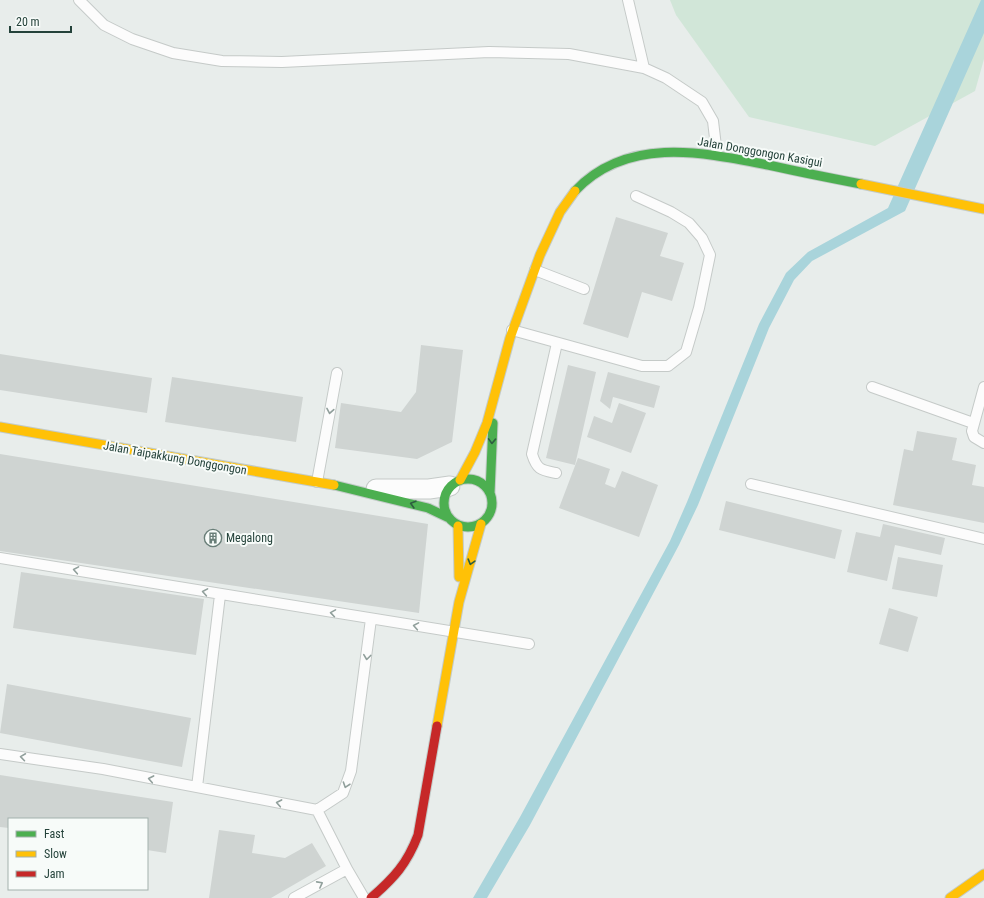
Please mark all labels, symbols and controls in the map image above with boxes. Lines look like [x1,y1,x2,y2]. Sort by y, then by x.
scale bar [10,8,71,34]
text: 20 m [16,15,40,29]
street label: Jalan Donggongon Kasigui [697,134,823,170]
one-way arrow [326,408,335,414]
street label: Jalan Taipakkung Donggongon [102,438,248,478]
one-way arrow [488,438,497,444]
one-way arrow [410,500,417,509]
building icon: Megalong [203,528,223,548]
place label: Megalong [226,531,273,545]
one-way arrow [467,558,476,565]
one-way arrow [73,566,80,575]
one-way arrow [201,588,208,597]
one-way arrow [330,609,336,617]
one-way arrow [413,623,419,631]
one-way arrow [363,654,372,660]
one-way arrow [20,753,26,762]
one-way arrow [148,775,154,783]
one-way arrow [342,782,351,789]
one-way arrow [276,799,282,807]
legend [8,818,148,890]
text: Fast [44,827,65,841]
text: Slow [44,847,67,861]
text: Jam [44,867,65,881]
one-way arrow [316,881,324,888]

